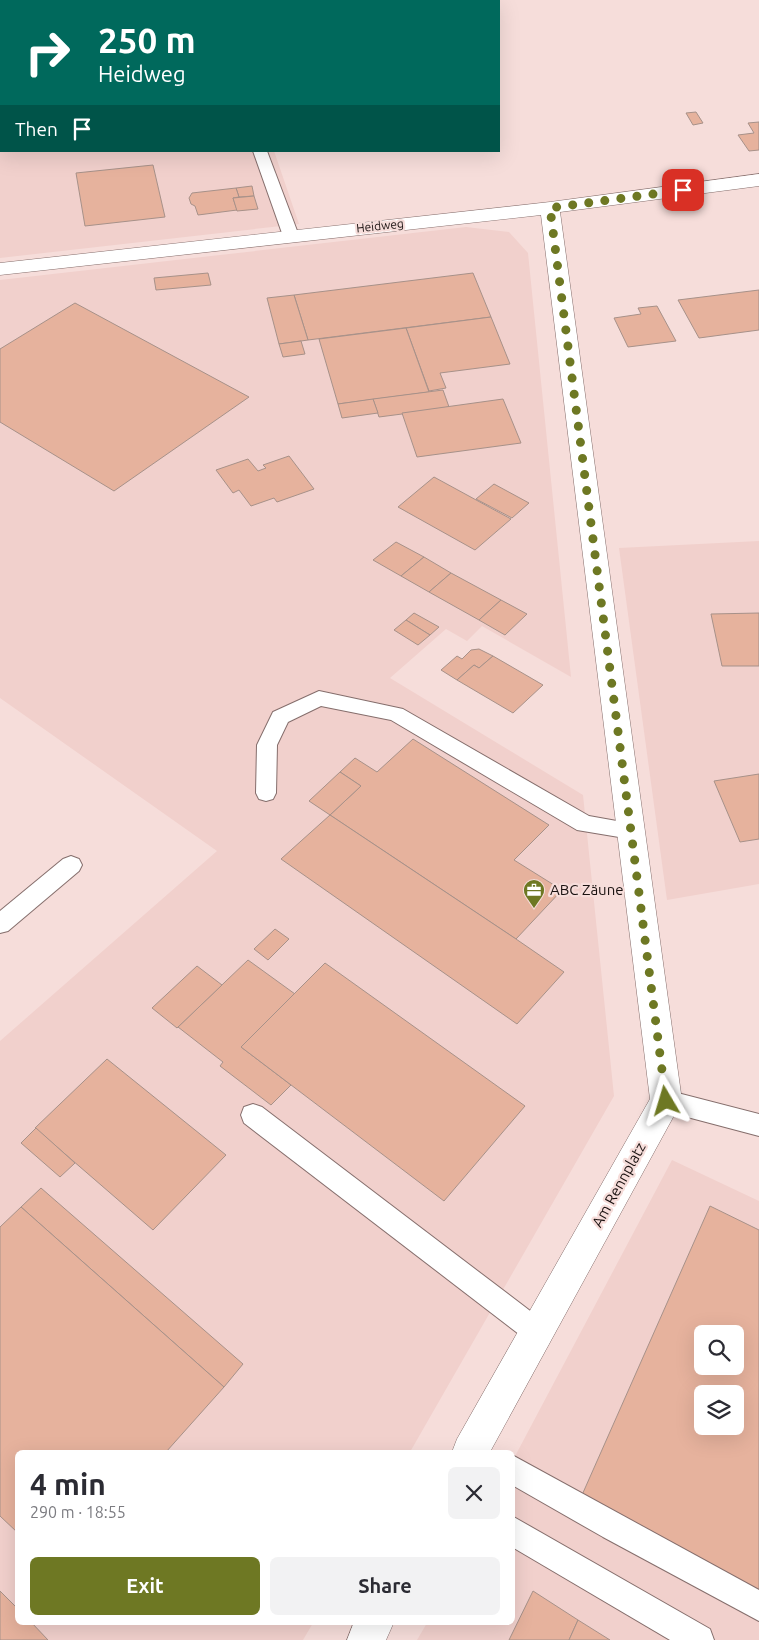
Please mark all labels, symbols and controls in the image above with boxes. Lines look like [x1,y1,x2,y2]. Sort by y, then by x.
icon: right [15,20,80,85]
text: 250 m [98,20,196,60]
text: Heidweg [98,61,186,86]
icon: arrive [68,115,96,143]
text: Then [15,118,58,140]
pin [662,169,704,211]
icon: arrive [669,176,697,204]
street label: Heidweg [356,217,404,234]
office icon: ABC Zäune [522,878,546,909]
place label: ABC Zäune [550,881,624,898]
position arrow [639,1074,691,1126]
street label: Am Rennplatz [588,1139,649,1230]
map controls [694,1325,744,1435]
button: search [694,1325,744,1375]
button: layers [694,1385,744,1435]
text: 4 min [30,1467,106,1501]
button: close [448,1467,500,1519]
text: 290 m · 18:55 [30,1503,126,1521]
button: Exit [30,1557,260,1615]
button: Share [270,1557,500,1615]

